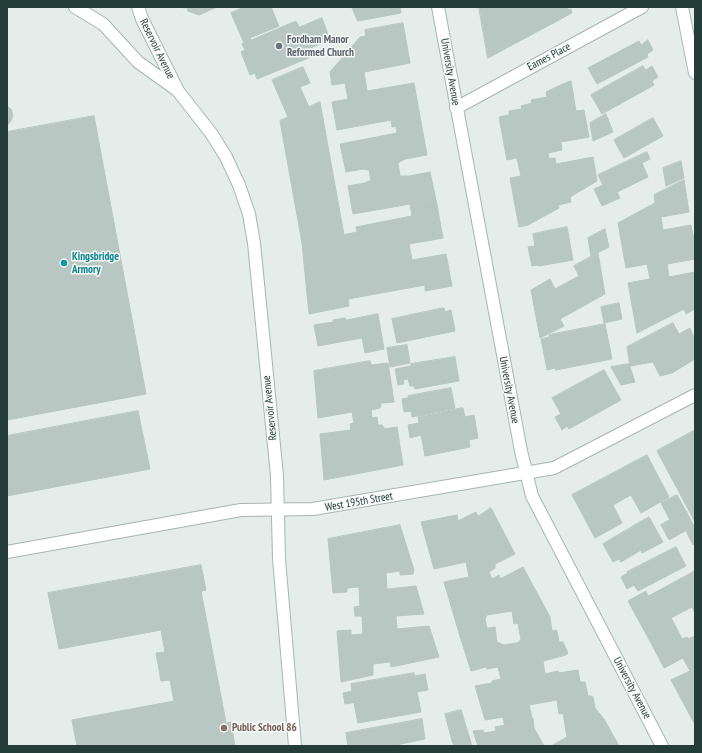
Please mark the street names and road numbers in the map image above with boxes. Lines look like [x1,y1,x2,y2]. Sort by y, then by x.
street label: Reservoir Avenue [137,17,177,81]
street label: University Avenue [438,37,462,107]
street label: Eames Place [525,40,573,74]
street label: University Avenue [496,355,522,425]
street label: Reservoir Avenue [260,375,280,441]
street label: West 195th Street [324,490,394,514]
street label: University Avenue [610,655,654,721]

